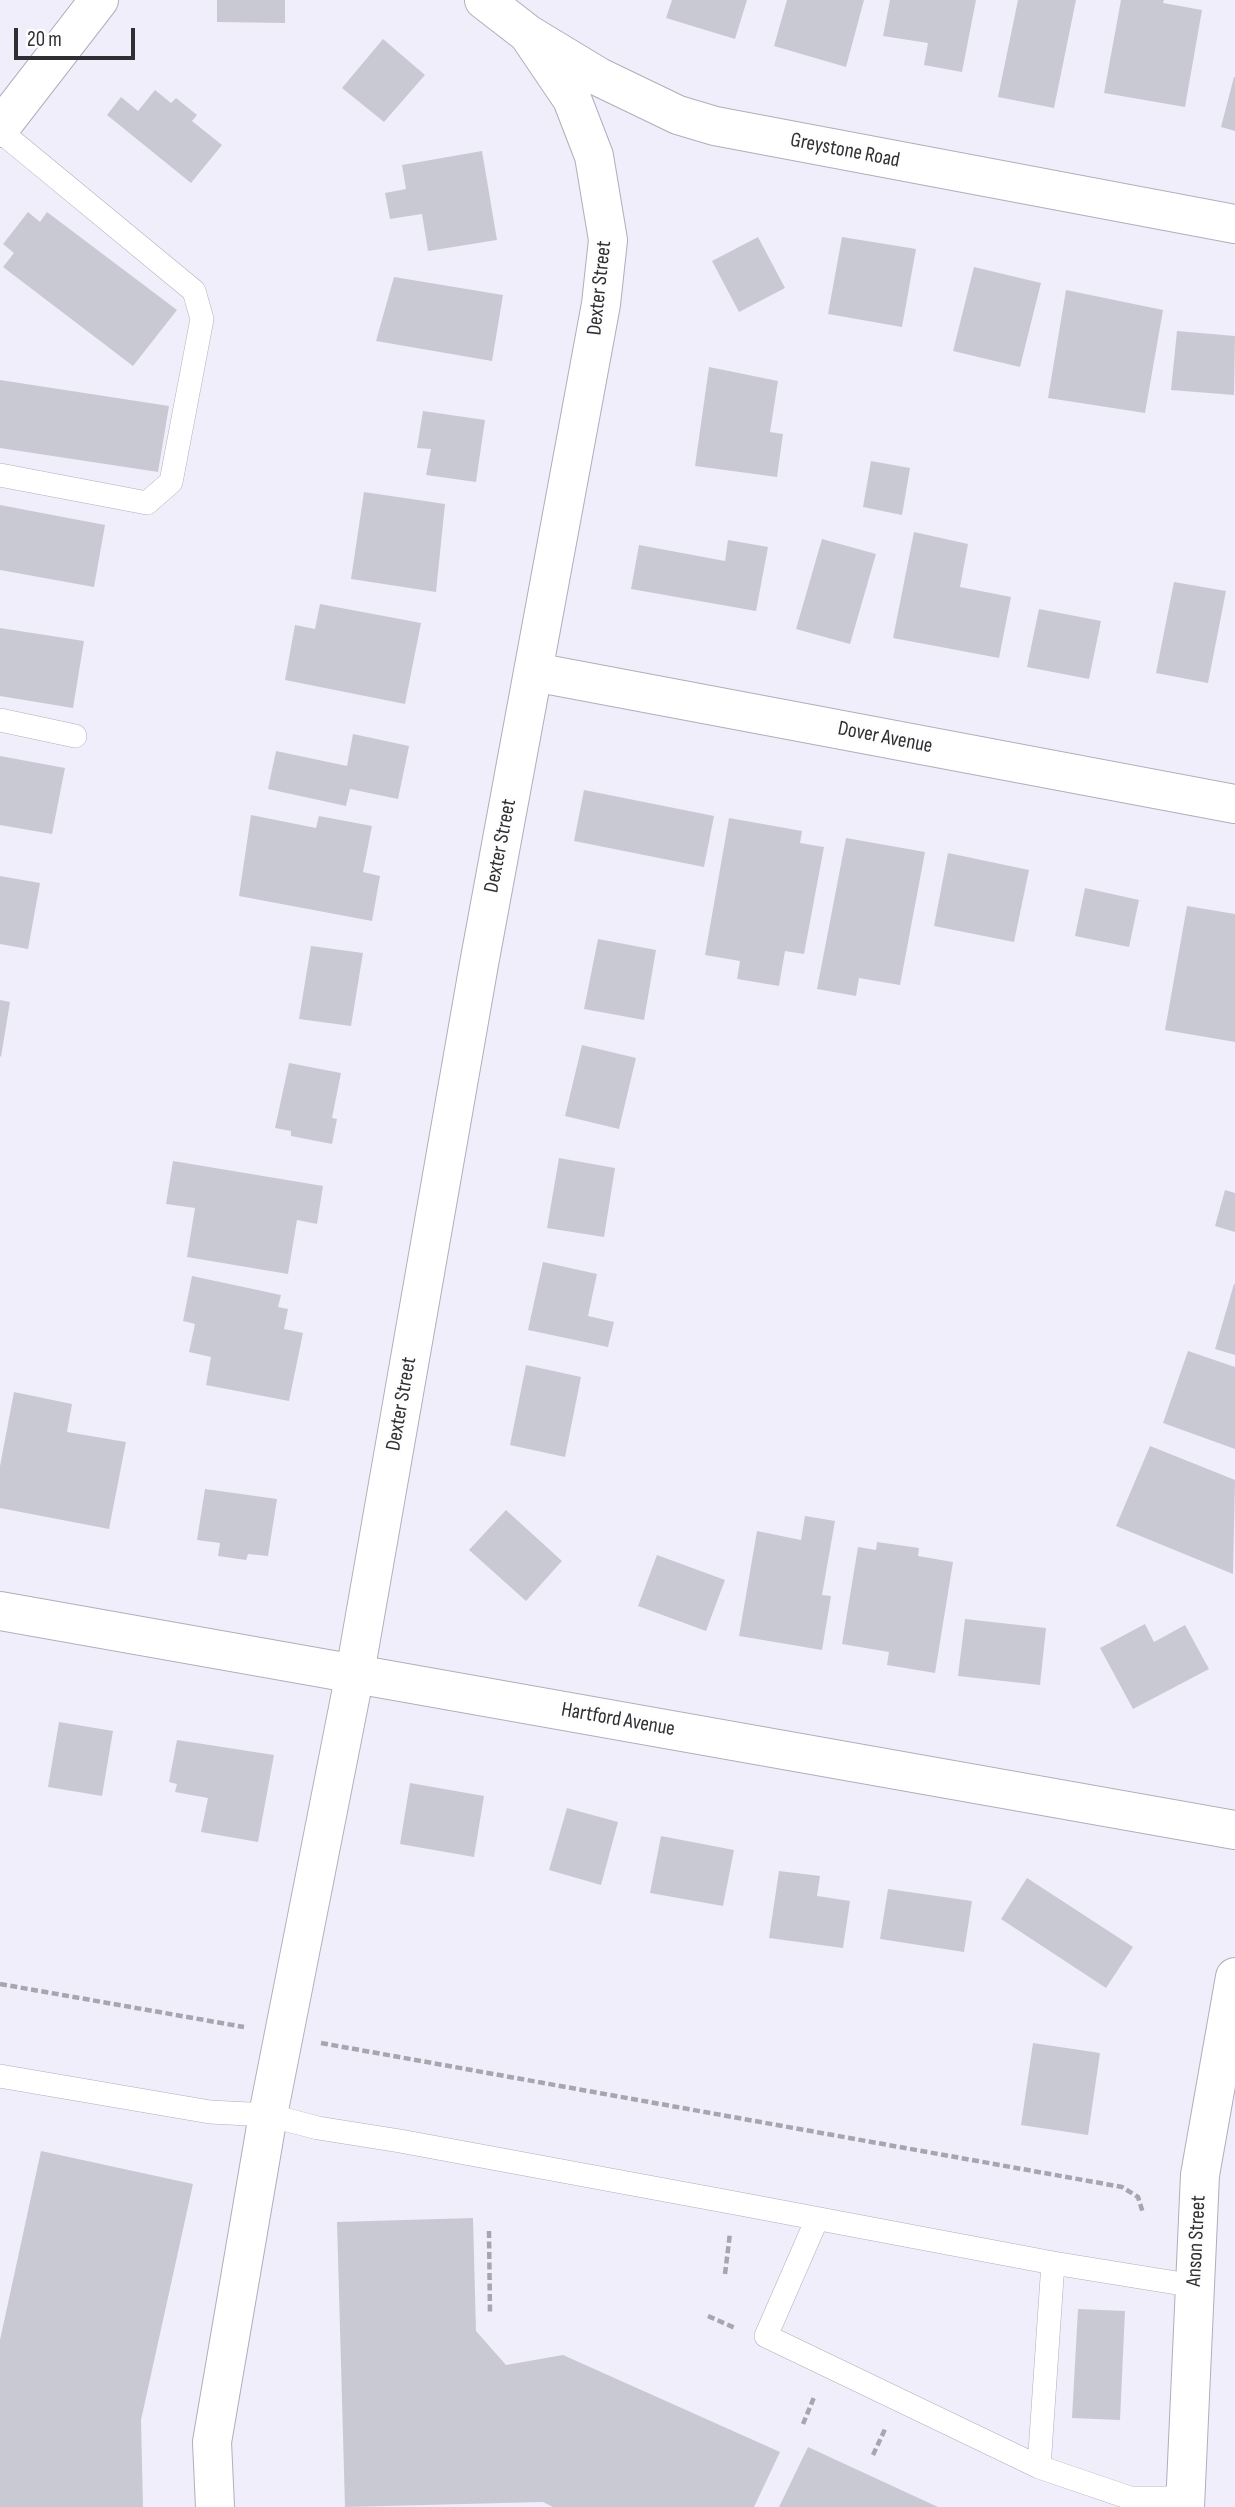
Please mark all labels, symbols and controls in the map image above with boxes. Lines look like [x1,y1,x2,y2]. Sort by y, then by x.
scale bar [18,14,138,58]
text: 20 m [27,27,62,52]
street label: Greystone Road [788,128,902,174]
street label: Dexter Street [583,240,617,336]
street label: Dover Avenue [835,716,935,760]
street label: Dexter Street [480,797,522,895]
street label: Dexter Street [381,1355,423,1453]
street label: Hartford Avenue [559,1698,677,1742]
street label: Anson Street [1182,2195,1212,2287]

